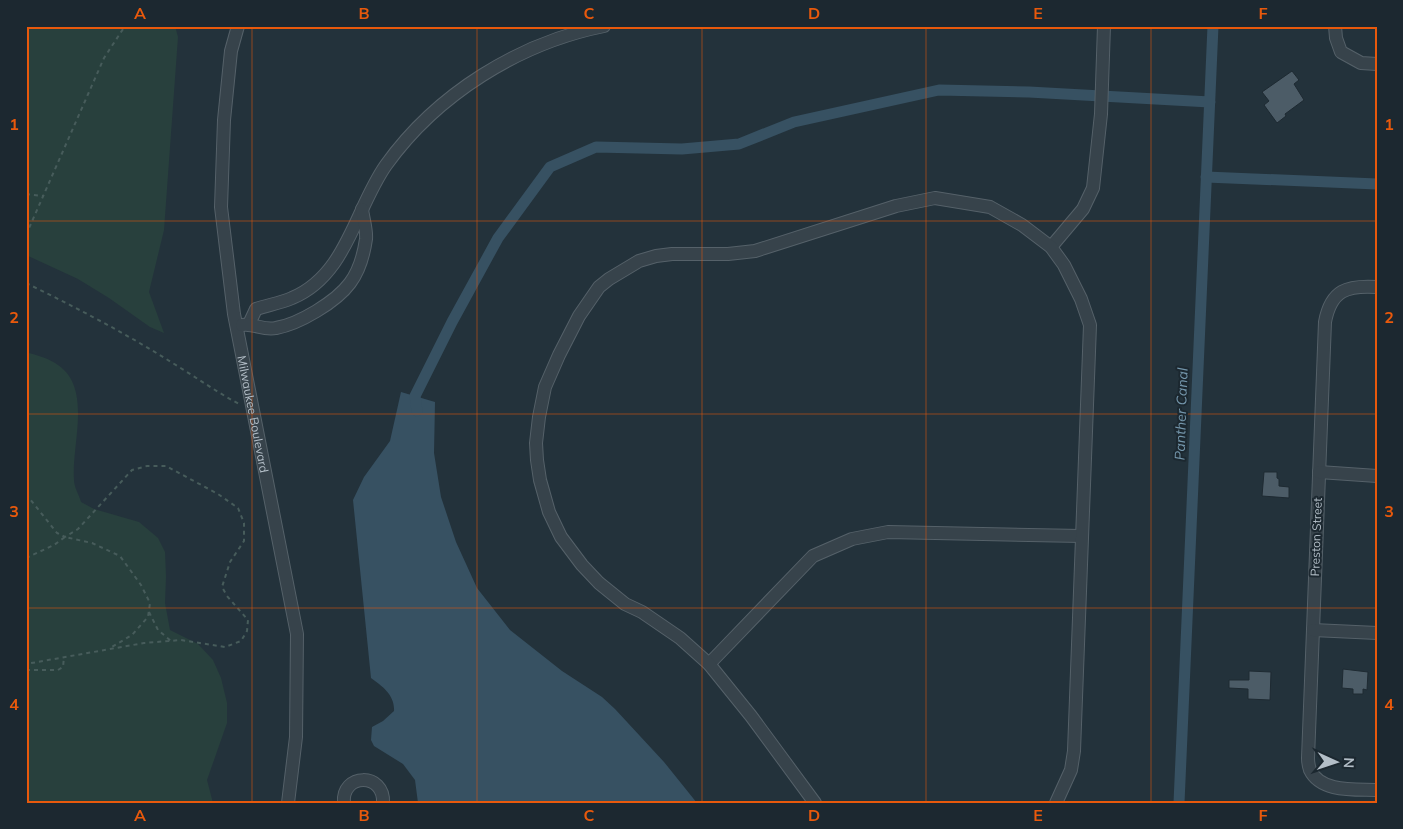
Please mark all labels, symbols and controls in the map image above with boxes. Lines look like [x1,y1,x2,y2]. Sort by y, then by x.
text: A [134,3,146,23]
text: B [358,3,370,23]
text: C [584,3,595,23]
text: D [808,3,820,23]
text: E [1033,3,1043,23]
text: F [1258,3,1268,23]
text: 1 [9,114,19,134]
text: 1 [1384,114,1394,134]
text: 2 [9,307,19,327]
text: 2 [1384,307,1394,327]
street label: Milwaukee Boulevard [235,354,273,474]
water label: Panther Canal [1170,367,1192,461]
street label: Preston Street [1307,497,1325,577]
text: 3 [9,501,19,521]
text: 3 [1384,501,1394,521]
text: 4 [9,694,19,714]
text: 4 [1384,694,1394,714]
north arrow [1310,736,1360,786]
text: N [1340,757,1358,768]
text: A [134,805,146,825]
text: B [358,805,370,825]
text: C [584,805,595,825]
text: D [808,805,820,825]
text: E [1033,805,1043,825]
text: F [1258,805,1268,825]

